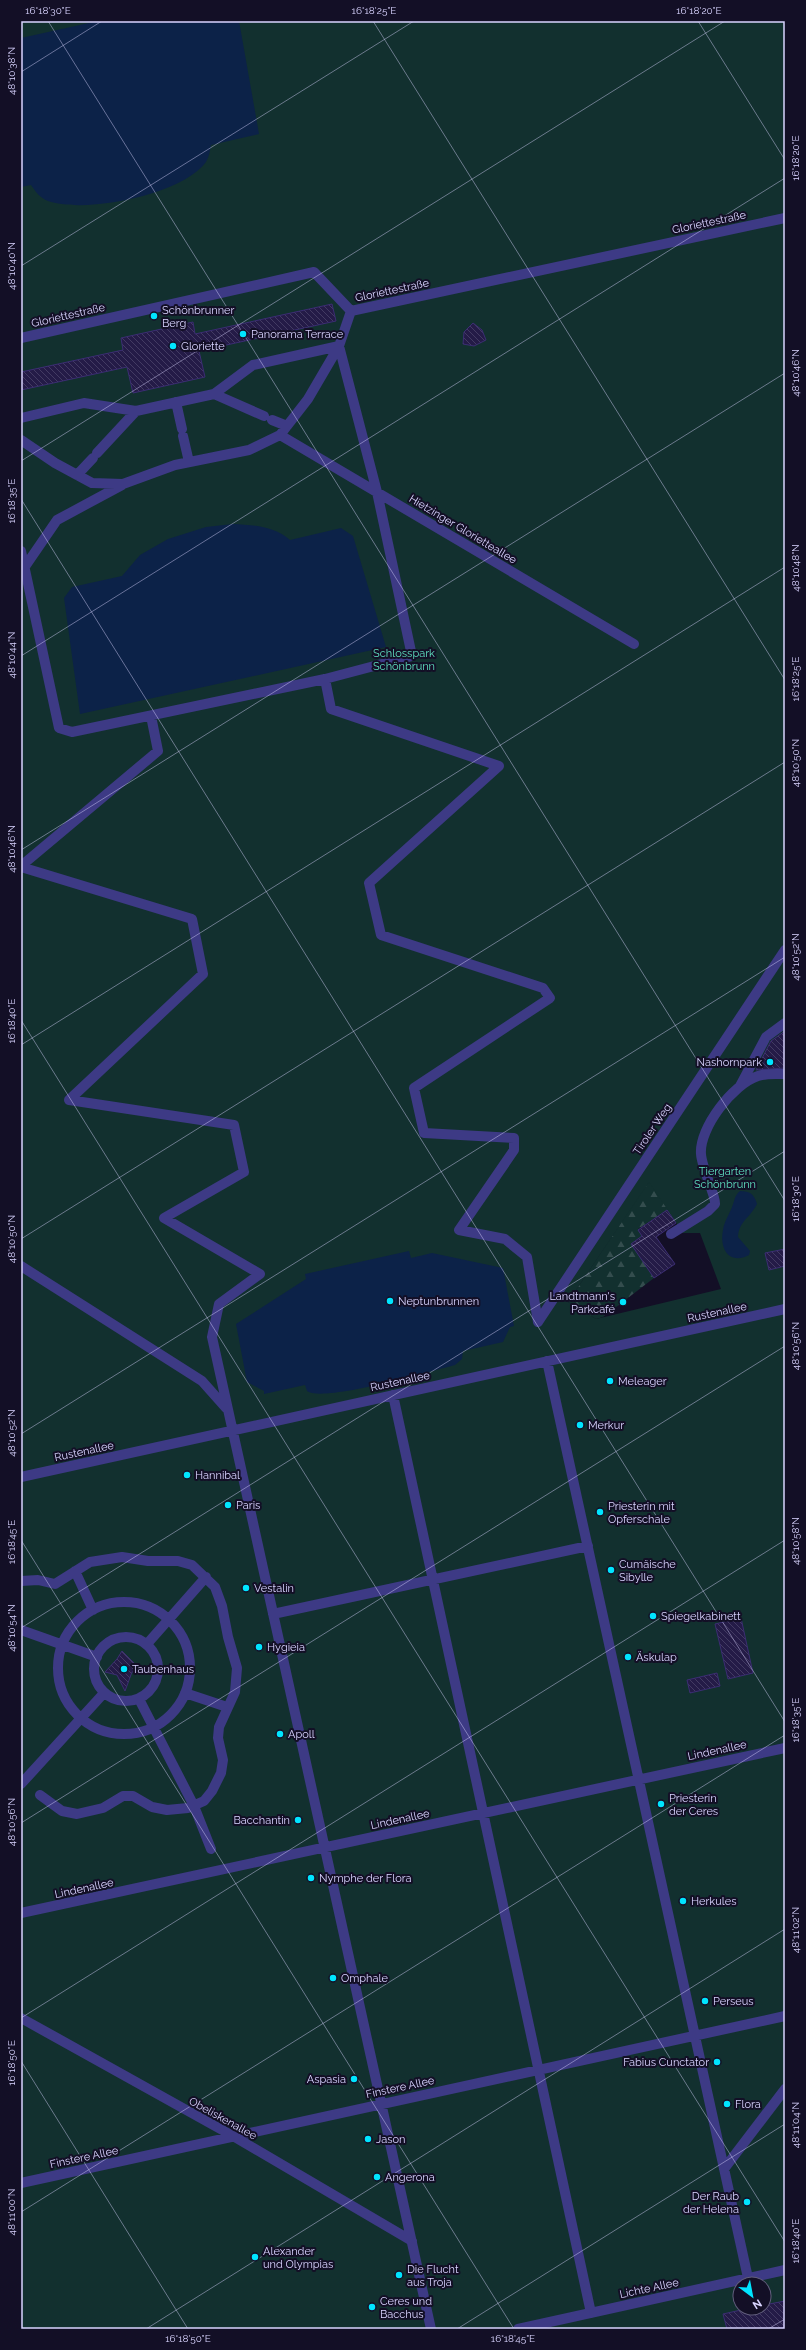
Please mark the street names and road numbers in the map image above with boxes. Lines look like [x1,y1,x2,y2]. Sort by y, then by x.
street label: Gloriettestraße [671,208,748,237]
street label: Gloriettestraße [354,276,431,305]
street label: Gloriettestraße [30,301,107,330]
street label: Hietzinger Glorietteallee [407,492,519,567]
street label: Tiroler Weg [631,1101,674,1157]
street label: Rustenallee [686,1300,748,1325]
street label: Rustenallee [369,1369,431,1394]
street label: Rustenallee [53,1439,115,1464]
street label: Lindenallee [686,1738,748,1763]
street label: Lindenallee [369,1807,431,1832]
street label: Lindenallee [53,1876,115,1901]
street label: Finstere Allee [365,2074,436,2101]
street label: Obeliskenallee [187,2094,259,2143]
street label: Finstere Allee [49,2144,120,2171]
street label: Lichte Allee [618,2276,680,2301]

